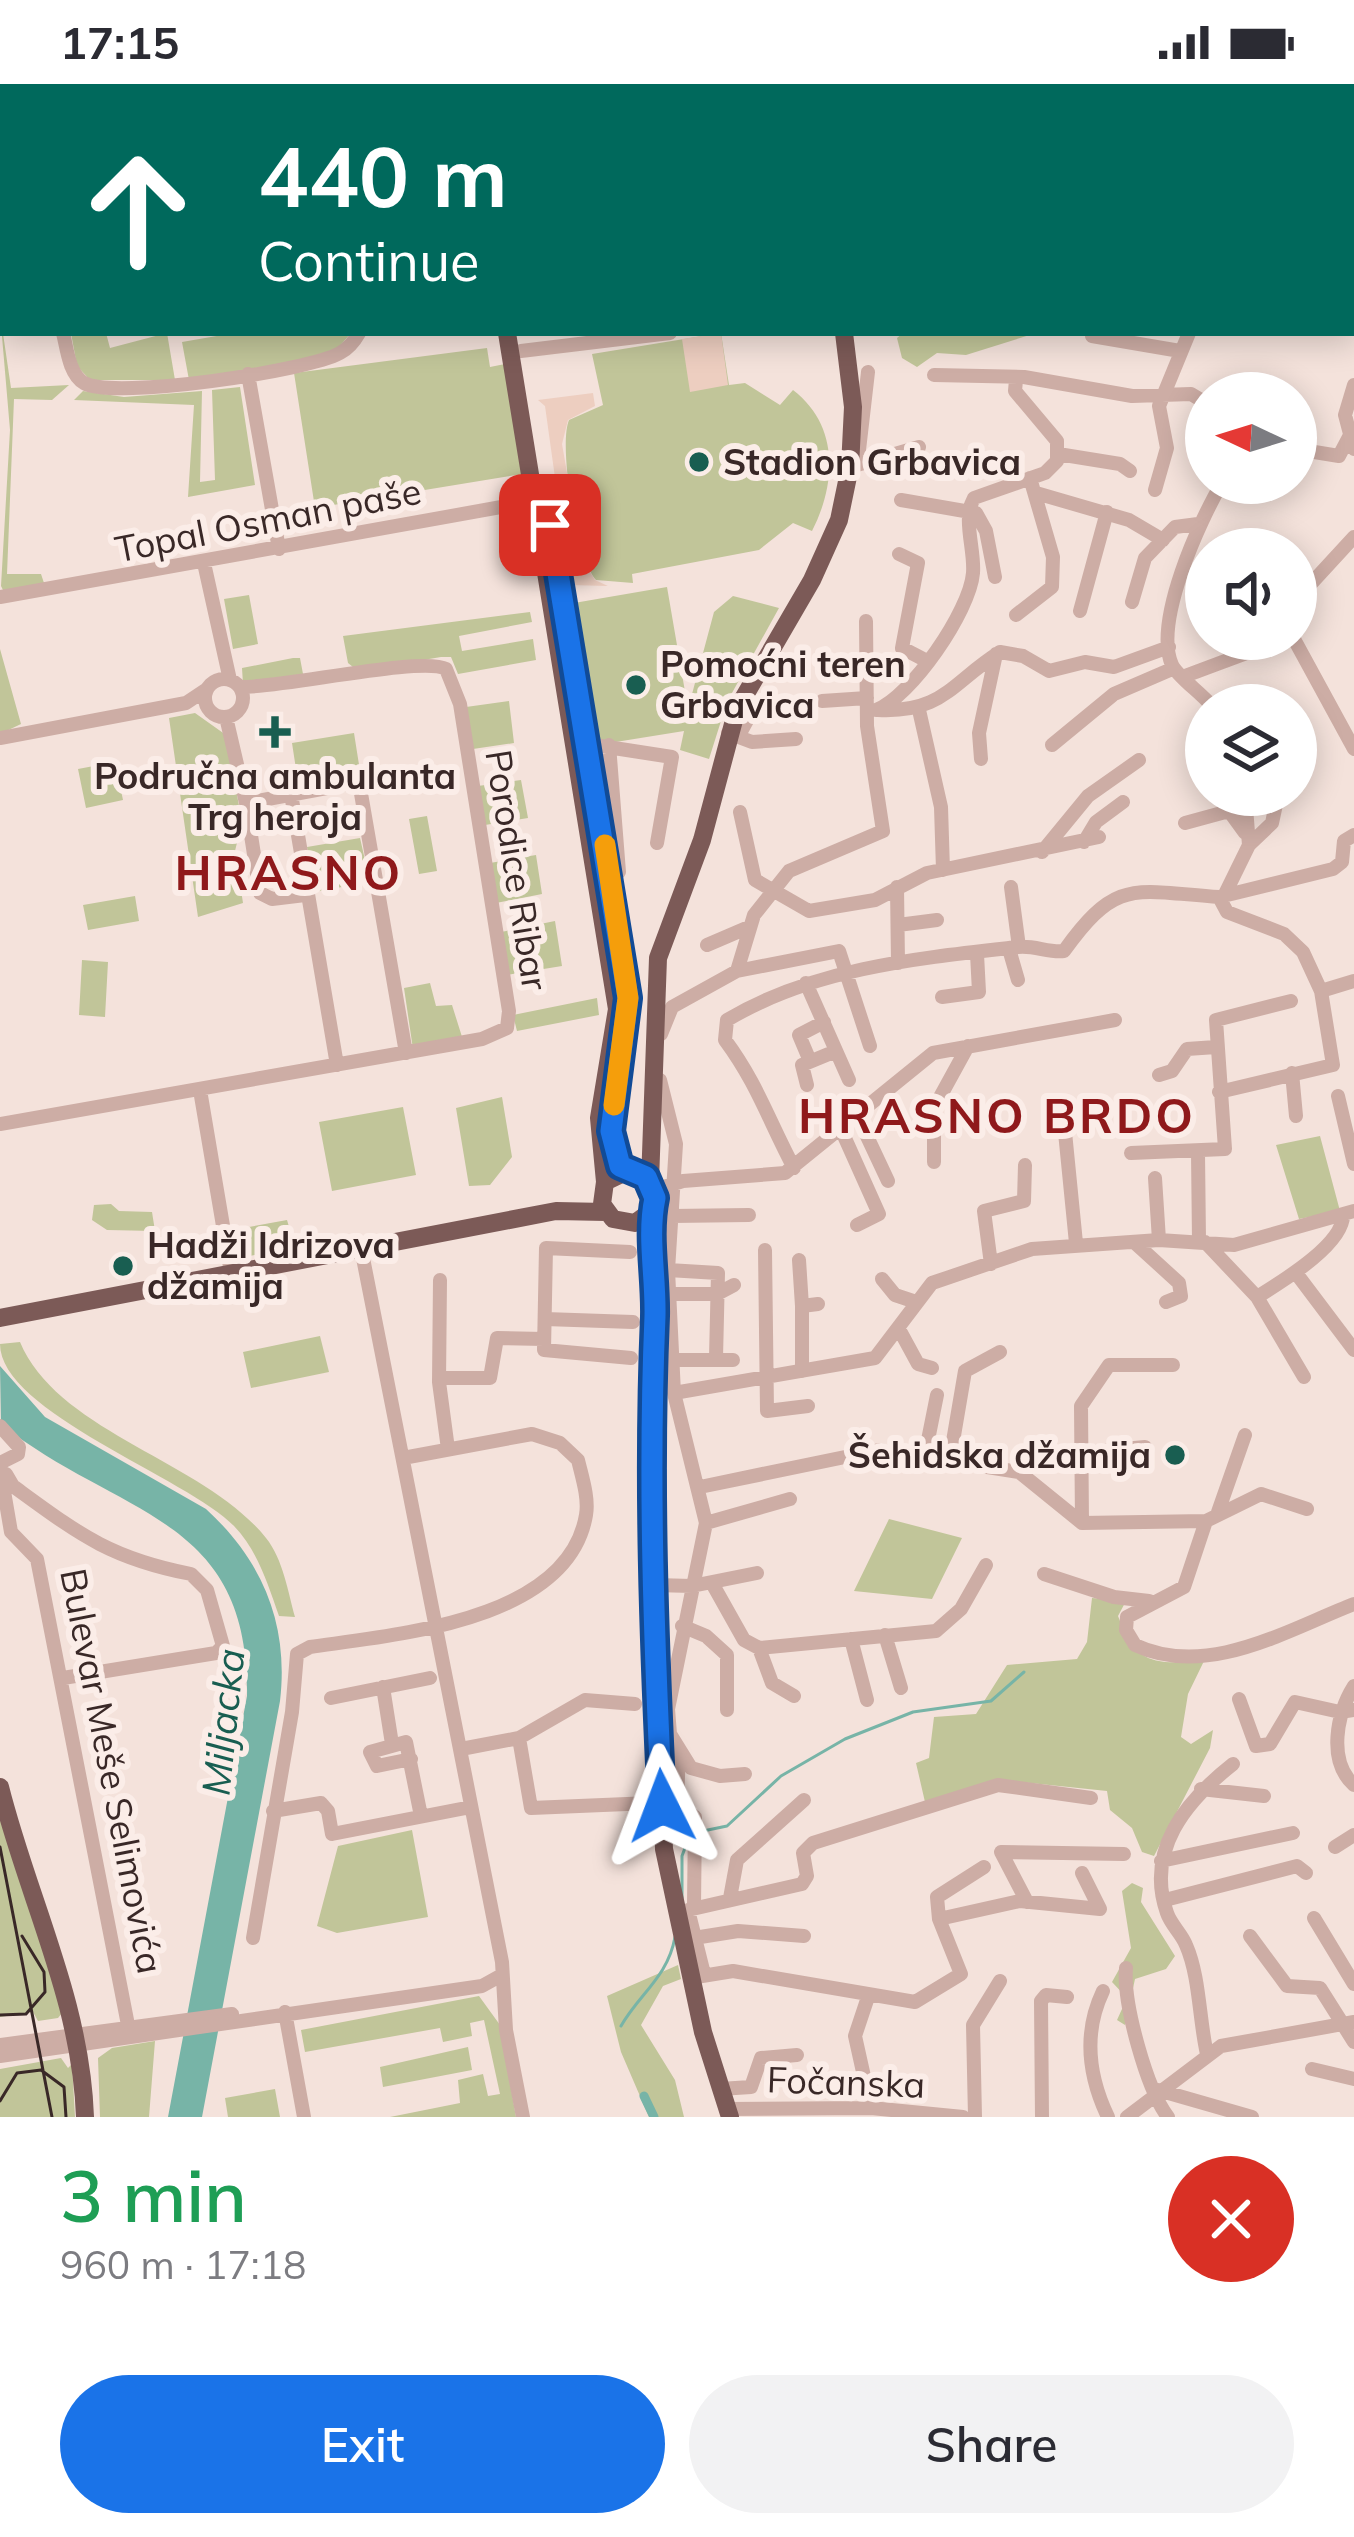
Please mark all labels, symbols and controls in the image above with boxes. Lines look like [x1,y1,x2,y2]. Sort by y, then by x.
text: 17:15 [60,14,179,70]
text: 440 m [258,123,508,228]
icon: ahead [60,132,216,288]
text: Continue [258,227,479,295]
north arrow [1185,372,1317,504]
map controls [1185,372,1317,816]
place label: Stadion Grbavica [723,439,1021,484]
marker: Stadion Grbavica [686,449,712,475]
street label: Topal Osman paše [111,468,425,571]
pin [499,474,601,576]
icon: arrive [517,492,583,558]
button: sound [1185,528,1317,660]
place label: Pomoćni teren Grbavica [660,641,906,727]
marker: Pomoćni teren Grbavica [623,672,649,698]
button: layers [1185,684,1317,816]
marker: Područna ambulanta Trg heroja [259,716,291,748]
street label: Porodice Ribar [476,746,559,993]
place label: Područna ambulanta Trg heroja [94,753,456,839]
district label: HRASNO [175,842,403,902]
district label: HRASNO BRDO [798,1085,1196,1145]
place label: Hadži Idrizova džamija [147,1222,395,1308]
marker: Hadži Idrizova džamija [110,1253,136,1279]
place label: Šehidska džamija [848,1432,1151,1477]
marker: Šehidska džamija [1162,1442,1188,1468]
street label: Bulevar Meše Selimovića [51,1565,174,1977]
water label: Miljacka [190,1646,255,1798]
position arrow [599,1743,725,1869]
street label: Fočanska [766,2056,926,2107]
text: 3 min [60,2150,247,2240]
button: close [1168,2156,1294,2282]
text: 960 m · 17:18 [60,2240,306,2289]
button: Exit [60,2375,665,2513]
button: Share [689,2375,1294,2513]

